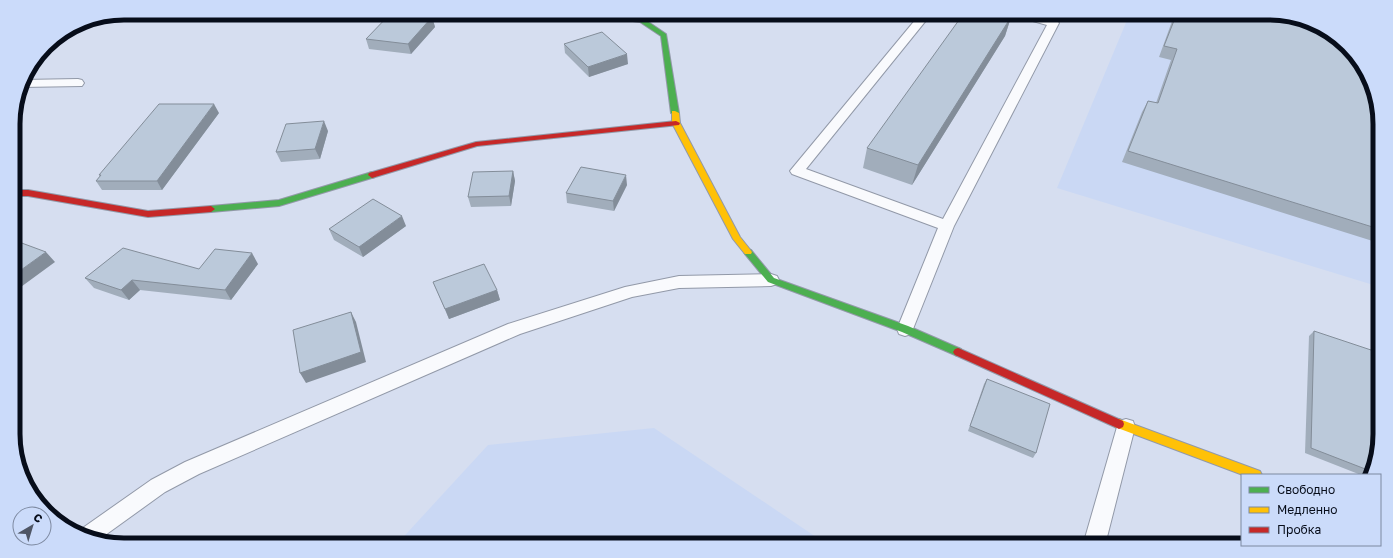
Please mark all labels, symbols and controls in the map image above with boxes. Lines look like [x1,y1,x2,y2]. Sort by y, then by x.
legend [1241,474,1381,546]
text: Свободно [1277,482,1335,497]
text: Медленно [1277,502,1337,517]
north arrow [12,506,52,546]
text: С [31,510,46,525]
text: Пробка [1277,522,1321,537]

